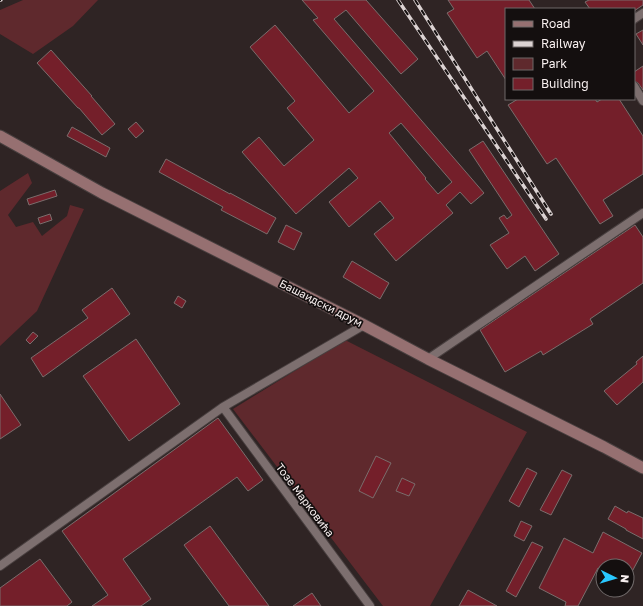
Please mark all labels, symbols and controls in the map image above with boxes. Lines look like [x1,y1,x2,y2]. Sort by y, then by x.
legend [505,8,635,100]
text: Road [541,16,570,31]
text: Railway [541,36,586,51]
text: Park [541,56,567,71]
text: Building [541,76,589,91]
street label: Башаидски друм [278,276,365,329]
street label: Тозе Марковића [274,460,337,539]
north arrow [595,558,635,598]
text: N [619,574,632,584]

